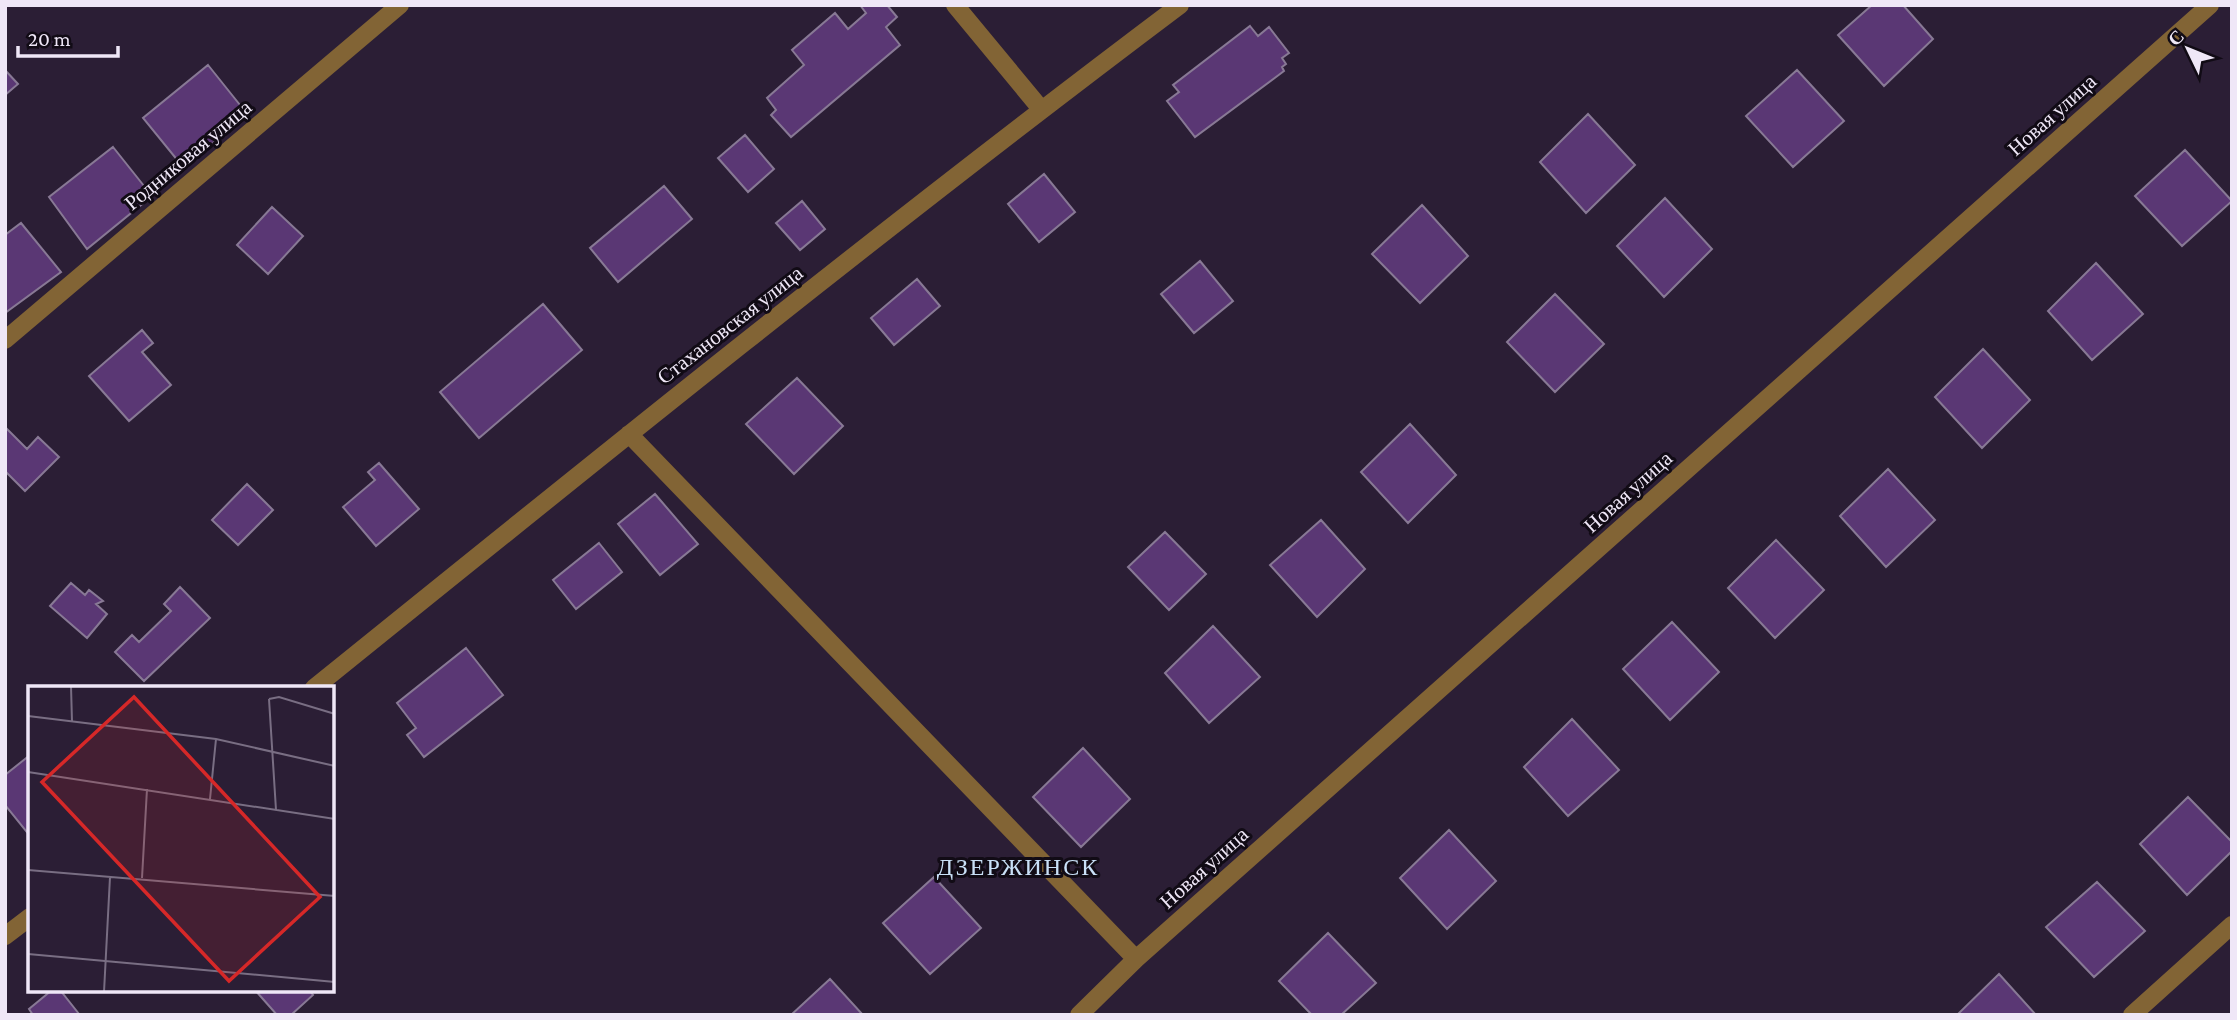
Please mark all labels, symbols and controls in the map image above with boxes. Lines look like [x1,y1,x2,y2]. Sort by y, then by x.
scale bar [18,14,117,58]
north arrow [2153,14,2223,84]
text: С [2164,26,2188,50]
text: 20 m [28,27,71,51]
street label: Новая улица [2003,69,2101,161]
street label: Родниковая улица [120,95,257,215]
street label: Стахановская улица [653,260,808,389]
street label: Новая улица [1579,446,1677,538]
inset map [28,686,334,992]
street label: Новая улица [1155,822,1253,914]
district label: ДЗЕРЖИНСК [937,853,1099,880]

